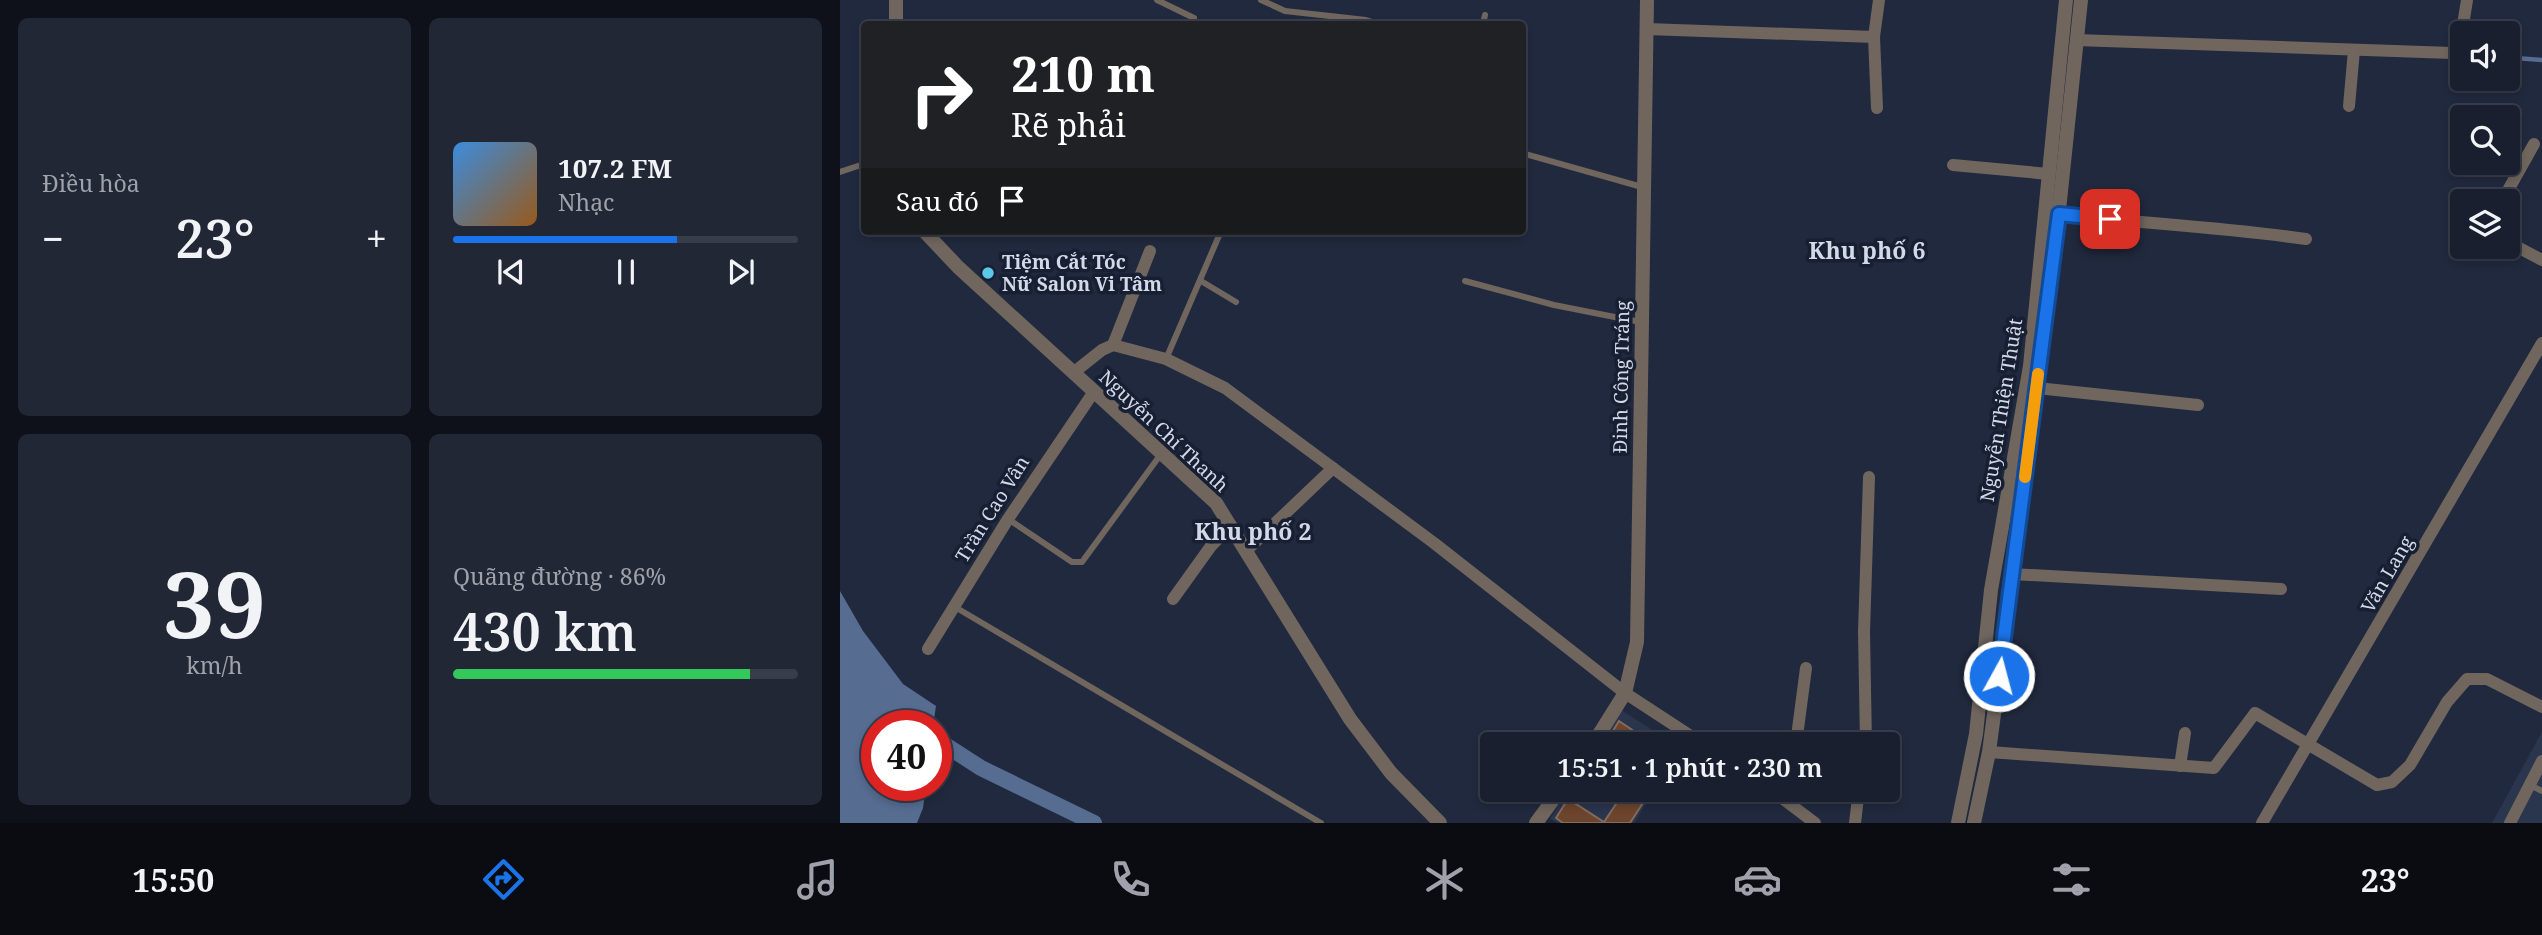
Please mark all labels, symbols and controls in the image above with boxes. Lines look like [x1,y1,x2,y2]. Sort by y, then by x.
map controls [2450,21,2520,259]
button: sound [2450,21,2520,91]
text: 210 m [1011,40,1155,106]
icon: right [896,49,987,140]
text: Rẽ phải [1011,103,1126,146]
button: search [2450,105,2520,175]
text: 107.2 FM [558,150,672,186]
text: Điều hòa [42,167,140,199]
icon: arrive [993,182,1031,220]
text: Sau đó [896,183,979,219]
text: Nhạc [558,186,614,218]
pin [2080,189,2140,249]
button: layers [2450,189,2520,259]
icon: arrive [2091,200,2129,238]
text: 23° [175,202,255,273]
text: − [42,212,64,264]
text: + [366,212,387,264]
district label: Khu phố 6 [1809,234,1925,266]
place label: Tiệm Cắt Tóc Nữ Salon Vi Tâm [1002,249,1162,297]
icon: previous [492,253,530,291]
icon: pause [607,253,645,291]
icon: next [722,253,760,291]
marker: Tiệm Cắt Tóc Nữ Salon Vi Tâm [980,265,996,281]
street label: Đinh Công Tráng [1607,300,1635,454]
street label: Nguyễn Thiện Thuật [1974,316,2028,503]
street label: Nguyễn Chí Thanh [1094,364,1234,498]
street label: Trần Cao Vân [949,451,1035,567]
district label: Khu phố 2 [1195,515,1311,547]
street label: Văn Lang [2355,531,2419,617]
text: 39 [163,541,266,665]
text: Quãng đường · 86% [453,560,666,592]
text: 430 km [453,595,637,666]
position arrow [1962,639,2036,713]
text: km/h [186,649,243,681]
speed limit sign: 40 [861,710,952,801]
text: 15:51 · 1 phút · 230 m [1557,749,1823,785]
icon: directions [479,855,528,904]
icon: music [793,855,842,904]
icon: phone [1106,855,1155,904]
icon: climate [1420,855,1469,904]
icon: car [1733,855,1782,904]
icon: filters [2047,855,2096,904]
text: 15:50 [132,858,214,901]
text: 23° [2361,858,2410,901]

